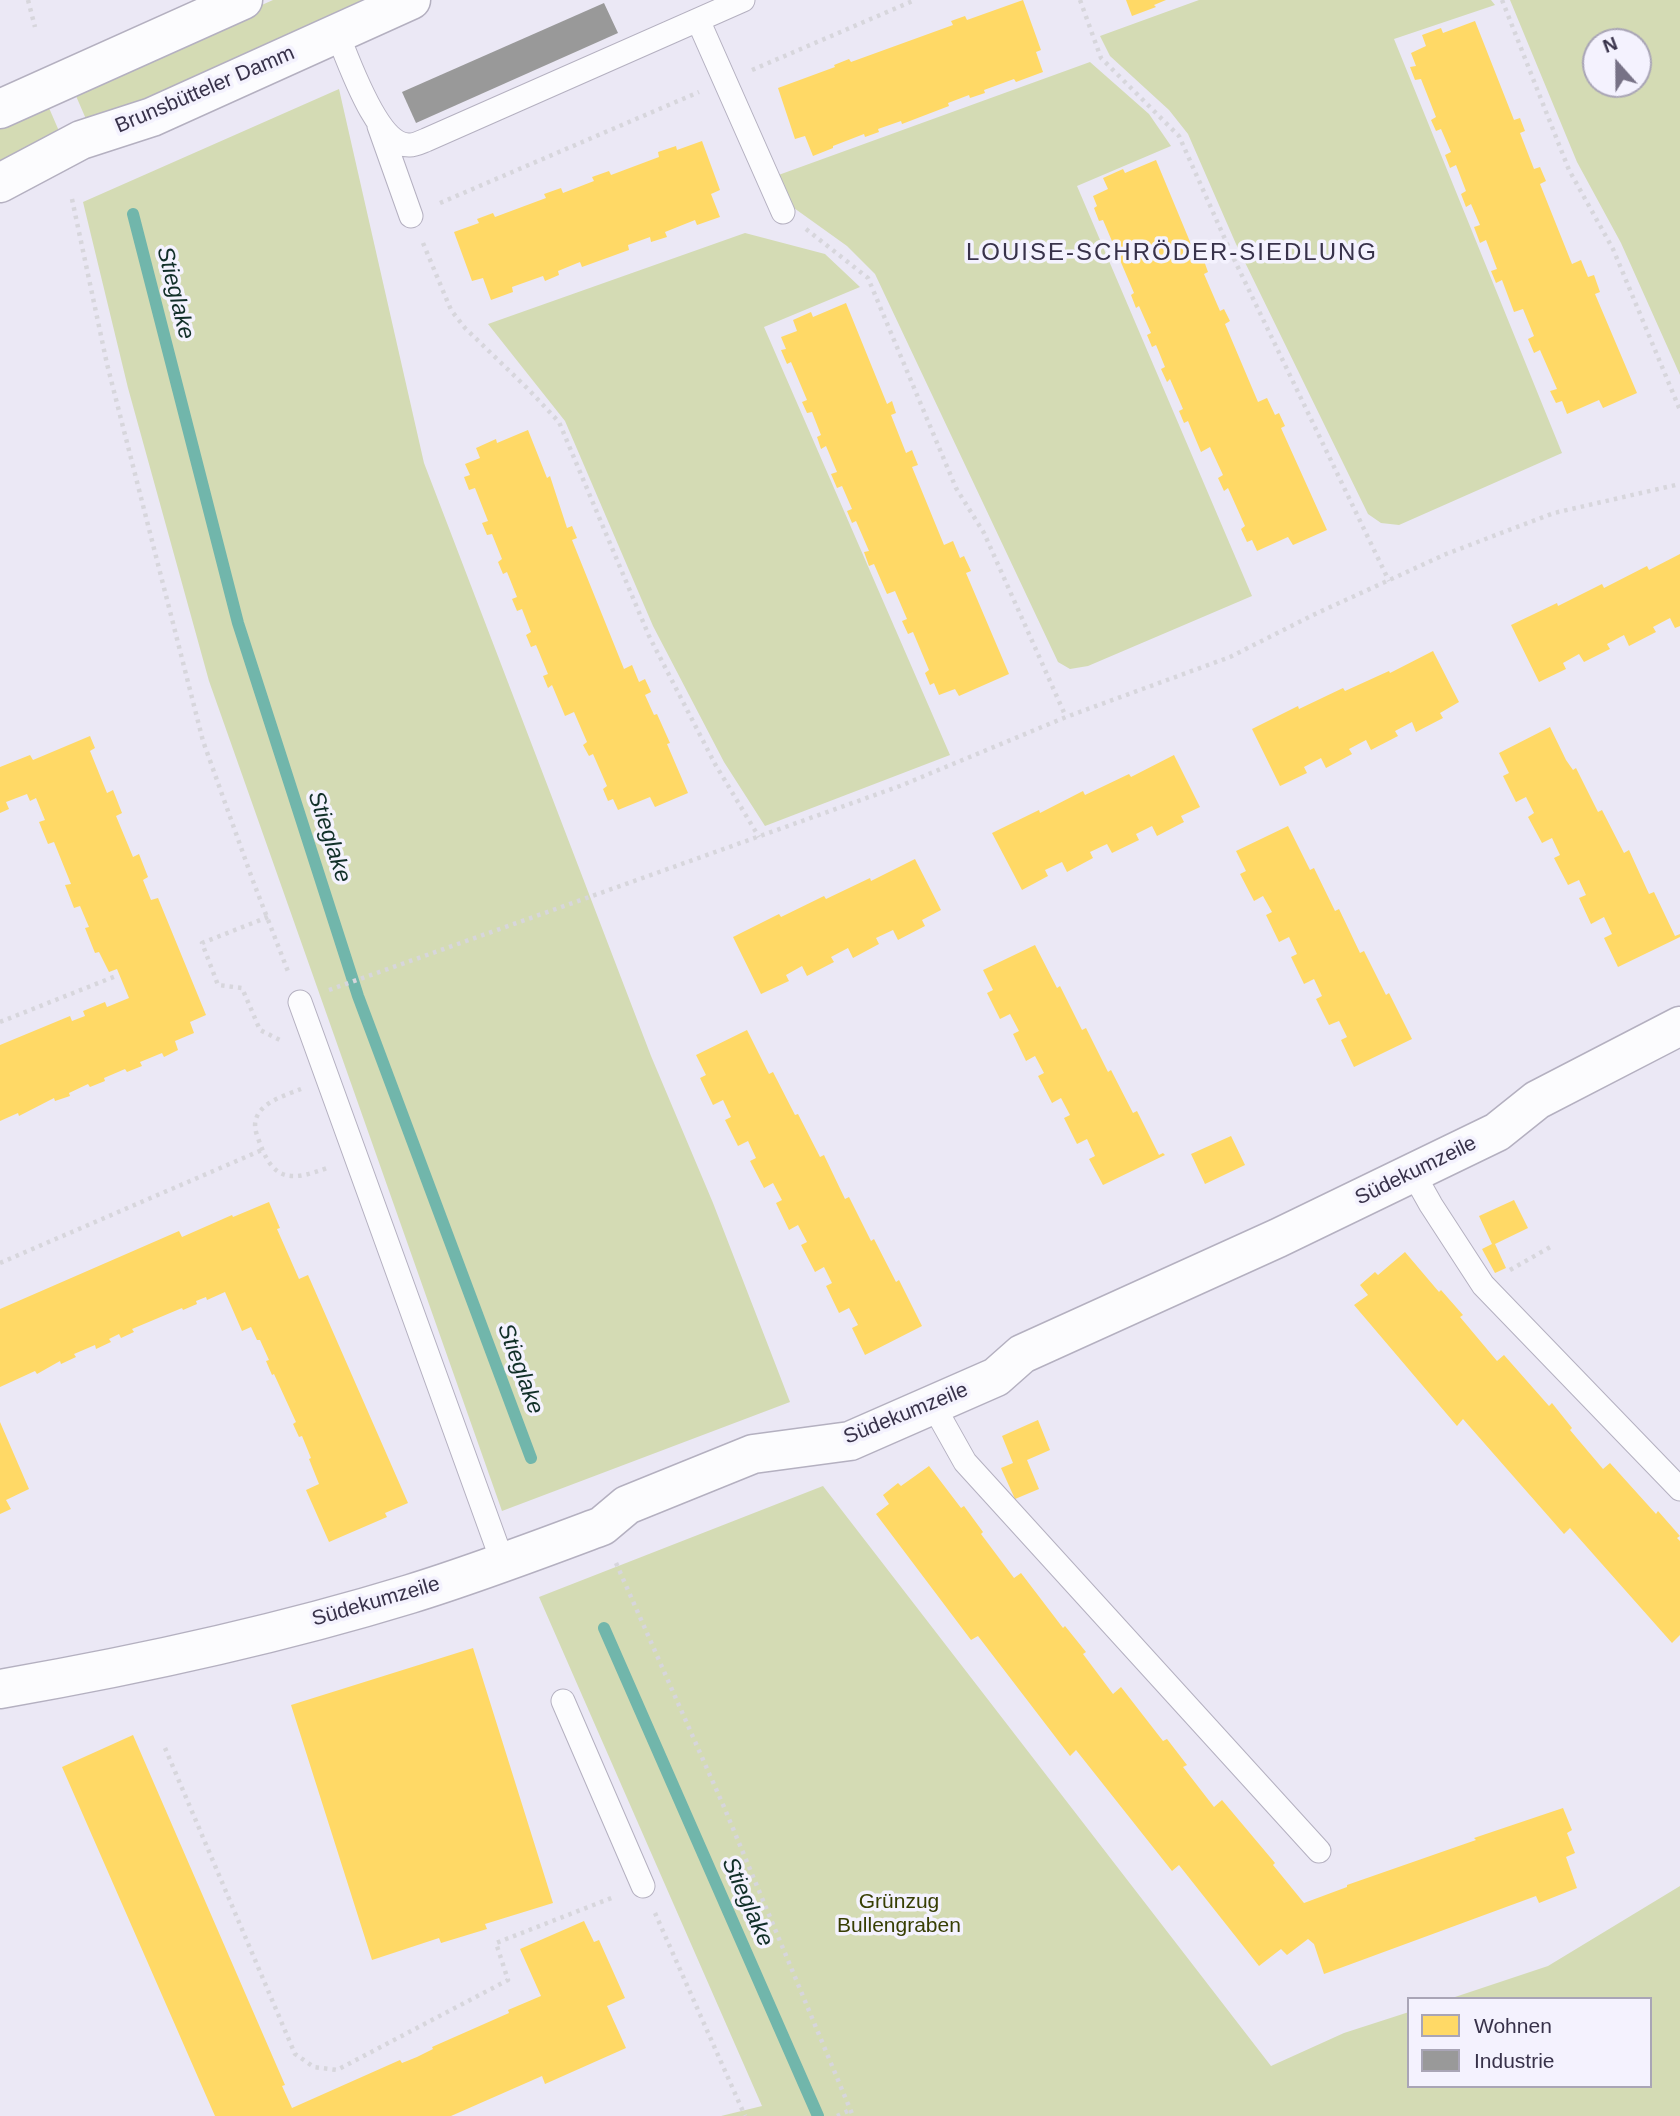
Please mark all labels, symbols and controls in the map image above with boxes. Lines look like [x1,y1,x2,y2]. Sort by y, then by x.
north arrow [1582,28,1652,98]
text: N [1600,33,1620,57]
street label: Brunsbütteler Damm [111,41,299,139]
district label: LOUISE-SCHRÖDER-SIEDLUNG [969,239,1375,267]
water label: Stieglake [150,244,200,342]
water label: Stieglake [301,788,357,886]
street label: Südekumzeile [1351,1131,1481,1211]
water label: Stieglake [491,1320,549,1418]
street label: Südekumzeile [840,1378,972,1450]
street label: Südekumzeile [309,1572,443,1632]
water label: Stieglake [715,1853,779,1951]
park label: Grünzug Bullengraben [837,1889,961,1939]
legend [1407,1997,1652,2088]
text: Wohnen [1474,2014,1552,2037]
text: Industrie [1474,2049,1555,2072]

